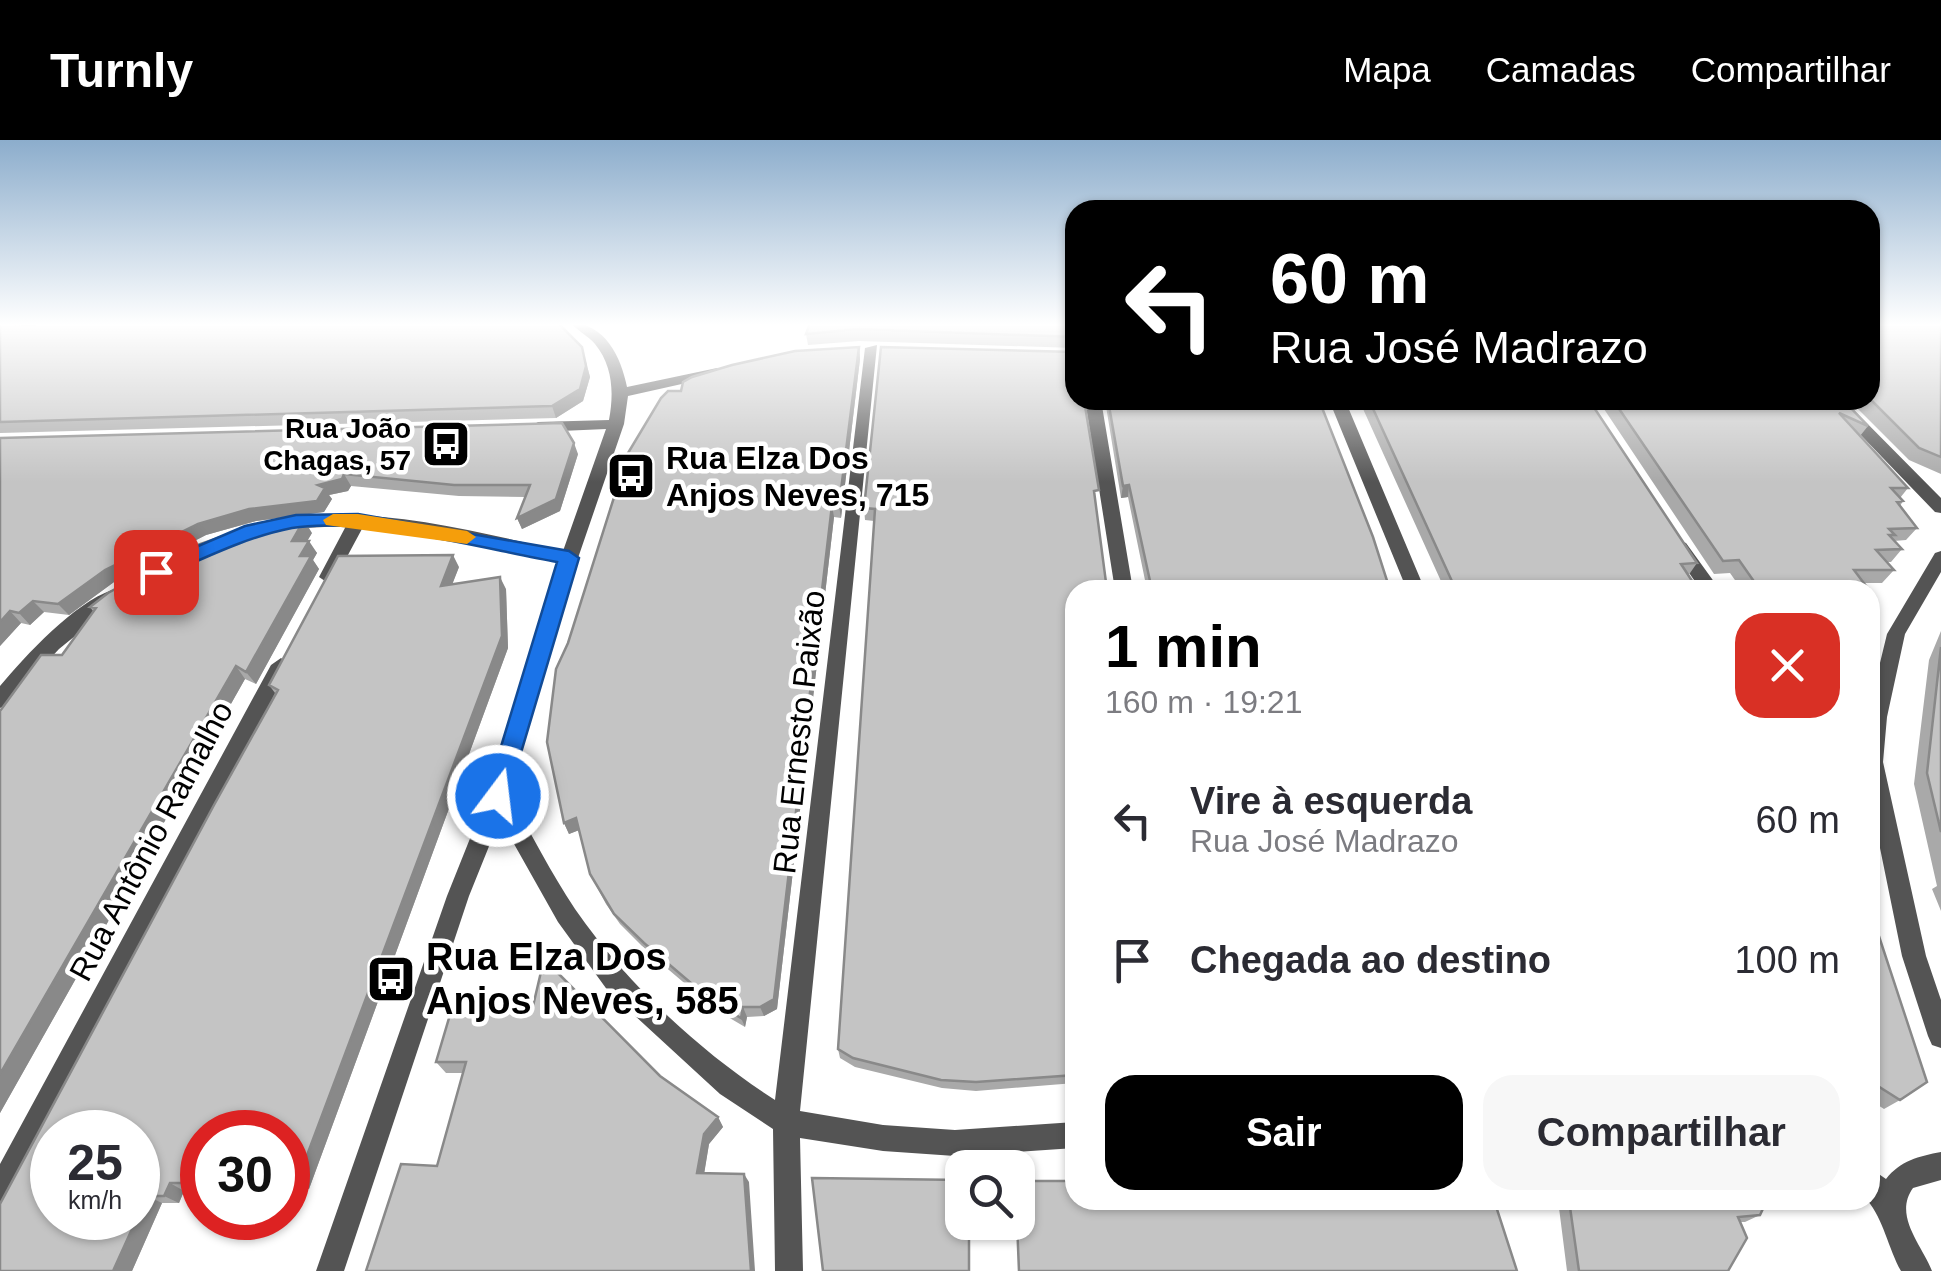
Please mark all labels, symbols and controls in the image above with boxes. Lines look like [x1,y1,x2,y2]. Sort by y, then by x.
text: Turnly [50,44,193,97]
text: Mapa [1343,50,1431,89]
text: Camadas [1486,50,1636,89]
text: Compartilhar [1691,50,1891,89]
icon: left [1105,240,1235,370]
text: 60 m [1270,240,1430,318]
text: Rua José Madrazo [1270,322,1648,373]
place label: Rua João Chagas, 57 [263,413,411,476]
bus stop icon: Rua João Chagas, 57 [420,418,472,470]
place label: Rua Elza Dos Anjos Neves, 715 [666,440,929,513]
bus stop icon: Rua Elza Dos Anjos Neves, 715 [605,450,657,502]
pin [114,530,199,615]
icon: arrive [129,545,184,600]
street label: Rua Ernesto Paixão [766,589,832,875]
text: 1 min [1105,613,1262,680]
button: close [1735,613,1840,718]
text: 160 m · 19:21 [1105,684,1302,720]
street label: Rua Antônio Ramalho [62,695,240,987]
position arrow [446,744,550,848]
text: Vire à esquerda [1190,780,1472,822]
icon: left [1105,793,1160,848]
text: 60 m [1756,799,1840,841]
text: Rua José Madrazo [1190,823,1459,859]
icon: arrive [1105,933,1160,988]
place label: Rua Elza Dos Anjos Neves, 585 [426,936,739,1022]
text: Chegada ao destino [1190,939,1551,981]
text: 100 m [1734,939,1840,981]
bus stop icon: Rua Elza Dos Anjos Neves, 585 [365,953,417,1005]
button: Sair [1105,1075,1463,1190]
button: Compartilhar [1483,1075,1840,1190]
speed limit sign: 30 [180,1110,310,1240]
text: 25 [67,1135,123,1191]
map controls [945,1150,1035,1240]
button: search [945,1150,1035,1240]
text: km/h [68,1186,122,1214]

